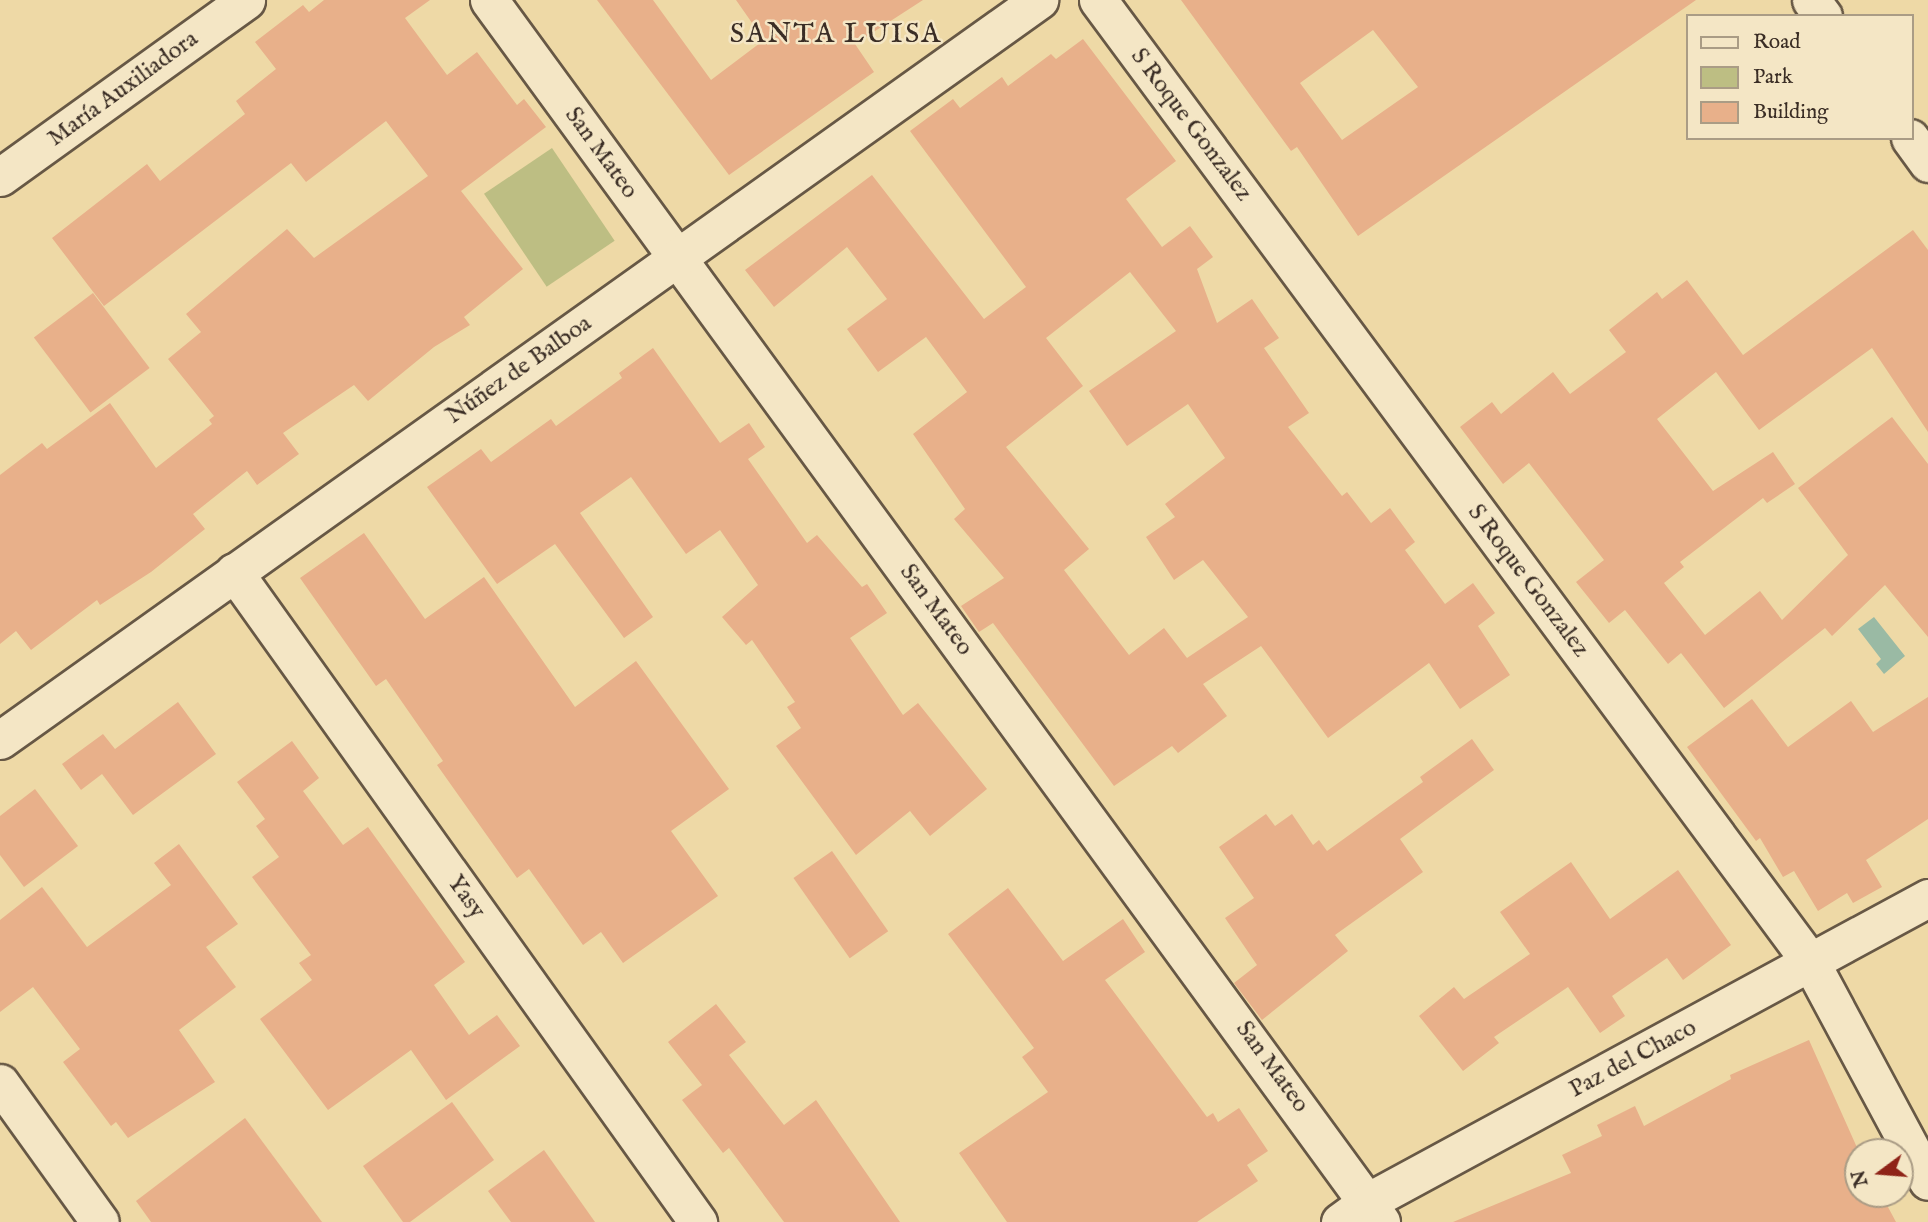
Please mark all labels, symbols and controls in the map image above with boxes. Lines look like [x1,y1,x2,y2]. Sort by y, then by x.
legend [1686,14,1914,140]
district label: SANTA LUISA [731,18,941,52]
street label: María Auxiliadora [42,25,204,153]
text: Road [1753,29,1800,56]
street label: S Roque Gonzalez [1124,43,1258,207]
text: Park [1753,64,1793,91]
text: Building [1753,99,1828,126]
street label: San Mateo [558,102,644,204]
street label: Núñez de Balboa [441,309,597,431]
street label: S Roque Gonzalez [1461,499,1595,663]
street label: San Mateo [893,559,979,661]
street label: Yasy [441,870,491,924]
street label: Paz del Chaco [1565,1014,1701,1104]
street label: San Mateo [1229,1016,1315,1118]
north arrow [1844,1138,1914,1208]
text: N [1847,1167,1875,1189]

